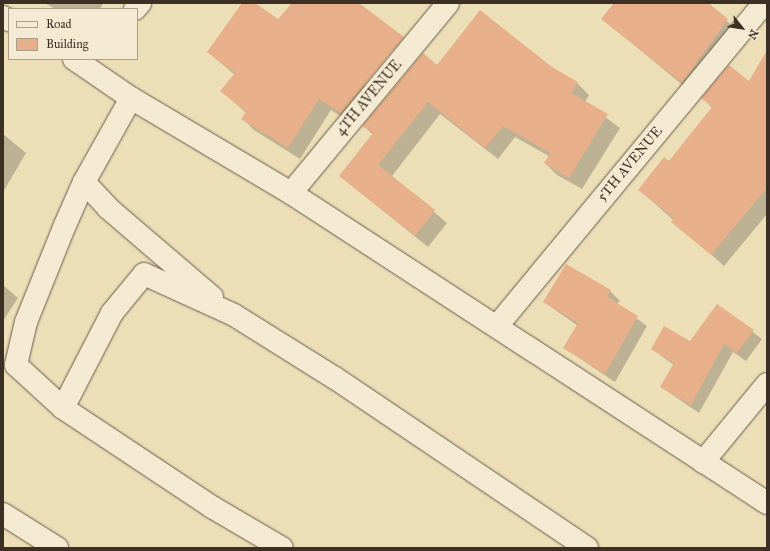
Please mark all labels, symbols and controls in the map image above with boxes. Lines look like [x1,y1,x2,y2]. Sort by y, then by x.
legend [8,8,138,60]
north arrow [722,8,762,48]
text: Road [46,17,72,31]
text: N [745,27,761,42]
text: Building [46,37,88,51]
street label: 4TH AVENUE [332,57,406,139]
street label: 5TH AVENUE [594,123,666,205]

